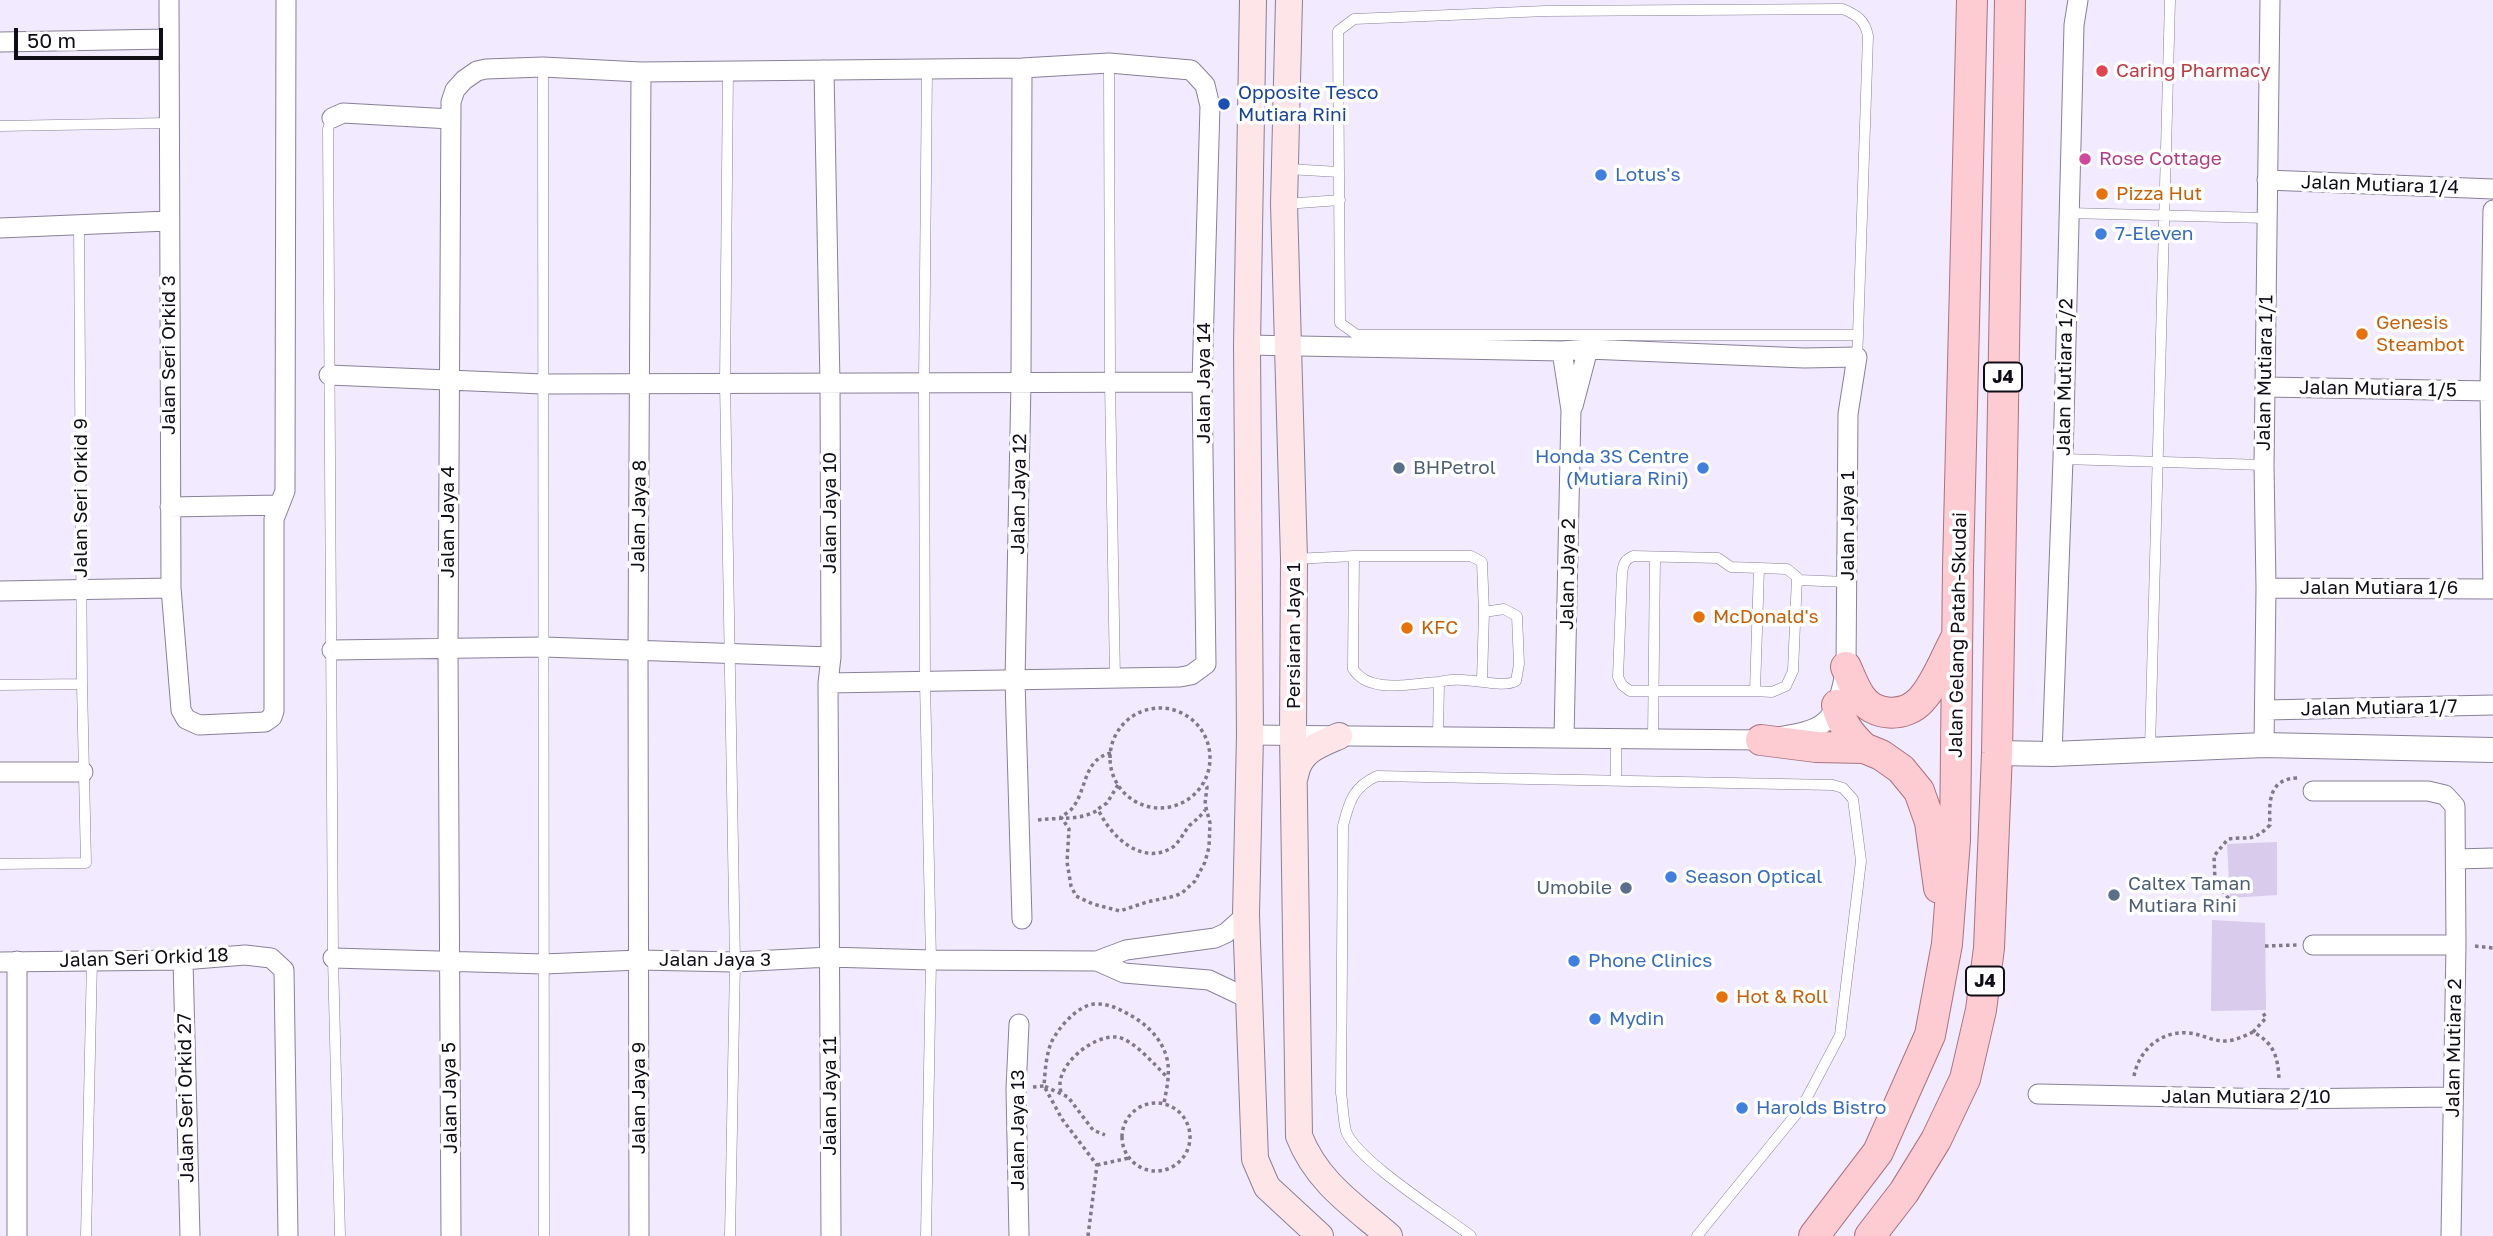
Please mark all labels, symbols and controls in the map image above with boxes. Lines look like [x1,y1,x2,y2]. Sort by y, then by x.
scale bar [18,14,166,58]
text: 50 m [27,27,76,53]
place label: Caring Pharmacy [2116,60,2271,82]
marker: Caring Pharmacy [2094,63,2110,79]
place label: Opposite Tesco Mutiara Rini [1238,82,1378,126]
marker: Opposite Tesco Mutiara Rini [1216,96,1232,112]
place label: Rose Cottage [2099,148,2222,170]
marker: Rose Cottage [2077,151,2093,167]
place label: Lotus's [1615,164,1680,186]
marker: Lotus's [1593,167,1609,183]
street label: Jalan Mutiara 1/4 [2300,171,2460,199]
place label: Pizza Hut [2116,183,2202,205]
marker: Pizza Hut [2094,186,2110,202]
place label: 7-Eleven [2115,223,2193,245]
marker: 7-Eleven [2093,226,2109,242]
street label: Jalan Seri Orkid 3 [158,275,180,435]
street label: Jalan Mutiara 1/1 [2252,295,2278,451]
street label: Jalan Mutiara 1/2 [2052,298,2078,456]
place label: Genesis Steambot [2376,312,2465,356]
street label: Jalan Jaya 14 [1193,322,1215,444]
marker: Genesis Steambot [2354,326,2370,342]
road number: J4 [1984,362,2022,391]
street label: Jalan Mutiara 1/5 [2299,376,2457,402]
street label: Jalan Seri Orkid 9 [70,418,92,578]
street label: Jalan Jaya 12 [1007,433,1031,555]
place label: Honda 3S Centre (Mutiara Rini) [1535,446,1689,490]
street label: Jalan Jaya 10 [819,452,841,574]
place label: BHPetrol [1413,457,1496,479]
street label: Jalan Jaya 8 [627,460,651,572]
marker: BHPetrol [1391,460,1407,476]
marker: Honda 3S Centre (Mutiara Rini) [1695,460,1711,476]
street label: Jalan Jaya 4 [437,466,459,578]
street label: Jalan Jaya 1 [1837,471,1859,581]
street label: Jalan Gelang Patah-Skudai [1944,512,1972,758]
street label: Jalan Jaya 2 [1556,518,1580,630]
street label: Persiaran Jaya 1 [1283,563,1305,709]
street label: Jalan Mutiara 1/6 [2300,577,2458,599]
place label: McDonald's [1713,606,1819,628]
marker: McDonald's [1691,609,1707,625]
place label: KFC [1421,617,1458,639]
marker: KFC [1399,620,1415,636]
street label: Jalan Mutiara 1/7 [2300,695,2458,721]
place label: Season Optical [1685,866,1822,888]
marker: Season Optical [1663,869,1679,885]
place label: Caltex Taman Mutiara Rini [2128,873,2251,917]
place label: Umobile [1536,877,1612,899]
marker: Umobile [1618,880,1634,896]
marker: Caltex Taman Mutiara Rini [2106,887,2122,903]
street label: Jalan Seri Orkid 18 [59,944,229,972]
street label: Jalan Jaya 3 [659,949,771,971]
place label: Phone Clinics [1588,950,1712,972]
marker: Phone Clinics [1566,953,1582,969]
road number: J4 [1966,966,2004,996]
street label: Jalan Mutiara 2 [2441,978,2467,1118]
place label: Hot & Roll [1736,986,1828,1008]
marker: Hot & Roll [1714,989,1730,1005]
place label: Mydin [1609,1008,1664,1030]
marker: Mydin [1587,1011,1603,1027]
street label: Jalan Seri Orkid 27 [173,1013,199,1183]
street label: Jalan Jaya 11 [819,1036,841,1156]
street label: Jalan Jaya 5 [438,1042,462,1154]
street label: Jalan Jaya 9 [628,1042,650,1154]
street label: Jalan Jaya 13 [1007,1069,1029,1191]
street label: Jalan Mutiara 2/10 [2161,1086,2331,1108]
place label: Harolds Bistro [1756,1097,1886,1119]
marker: Harolds Bistro [1734,1100,1750,1116]

